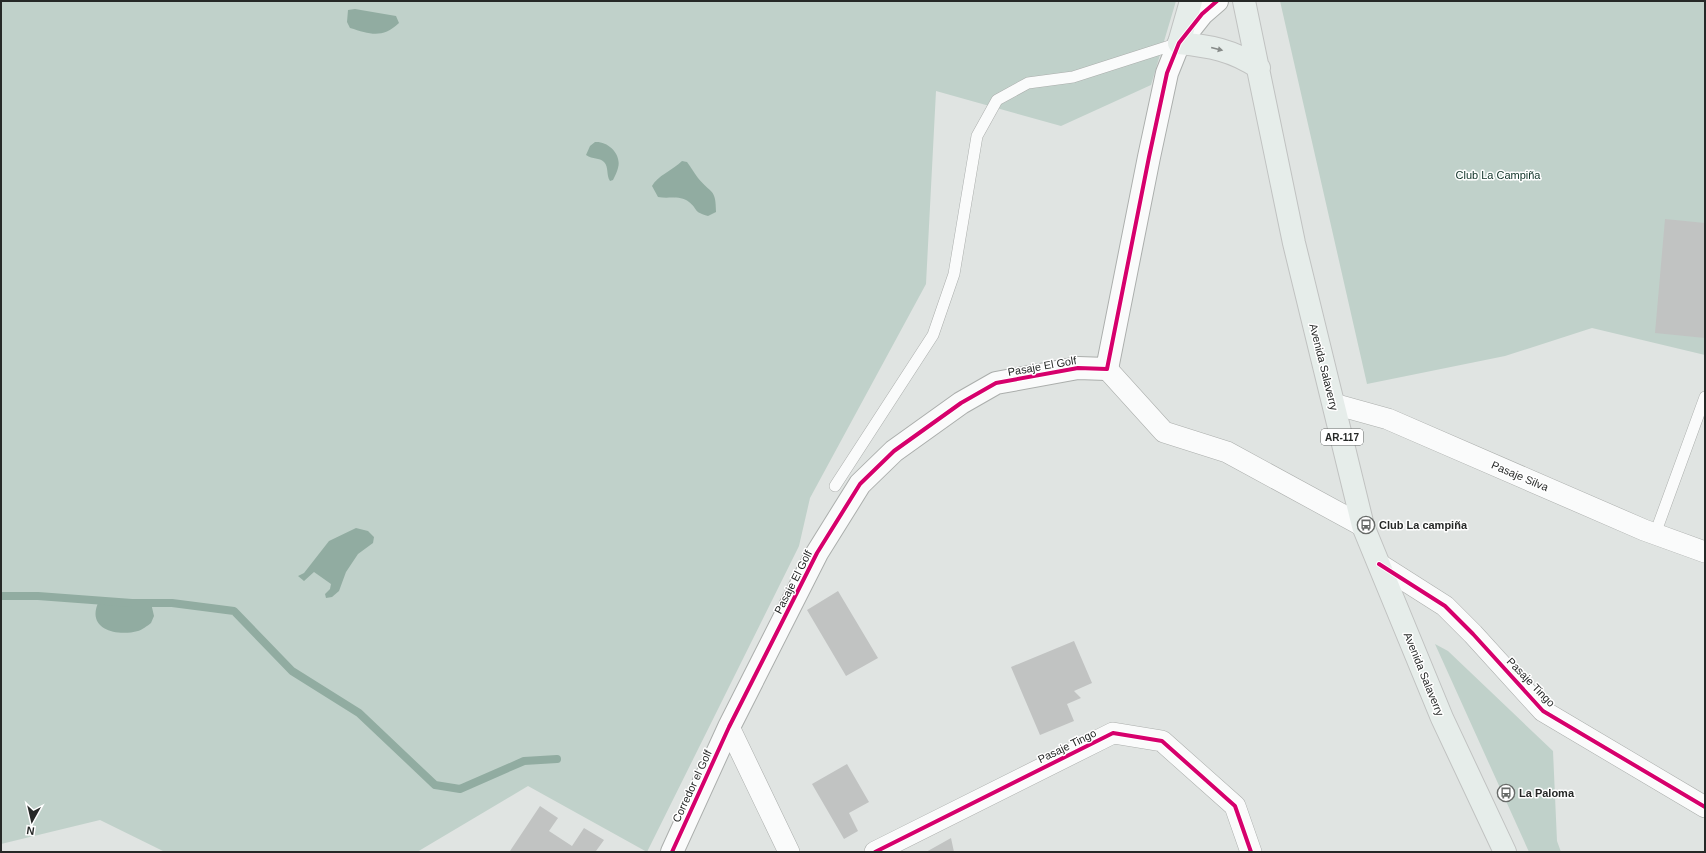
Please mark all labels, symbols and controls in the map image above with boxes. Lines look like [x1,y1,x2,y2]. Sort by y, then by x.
one-way arrow [1211,46,1223,52]
park label: Club La Campiña [1456,169,1541,181]
street label: Avenida Salaverry [1307,322,1341,412]
street label: Pasaje El Golf [1007,354,1078,378]
road number: AR-117 [1321,429,1363,445]
street label: Pasaje Silva [1490,459,1551,494]
bus stop icon: Club La campiña [1356,515,1376,535]
place label: Club La campiña [1379,519,1468,531]
street label: Pasaje El Golf [772,547,815,616]
street label: Avenida Salaverry [1402,630,1446,718]
street label: Pasaje Tingo [1505,655,1557,709]
street label: Pasaje Tingo [1036,727,1098,765]
street label: Corredor el Golf [670,747,714,824]
bus stop icon: La Paloma [1496,783,1516,803]
place label: La Paloma [1519,787,1575,799]
north arrow [12,801,52,841]
text: N [26,824,35,837]

